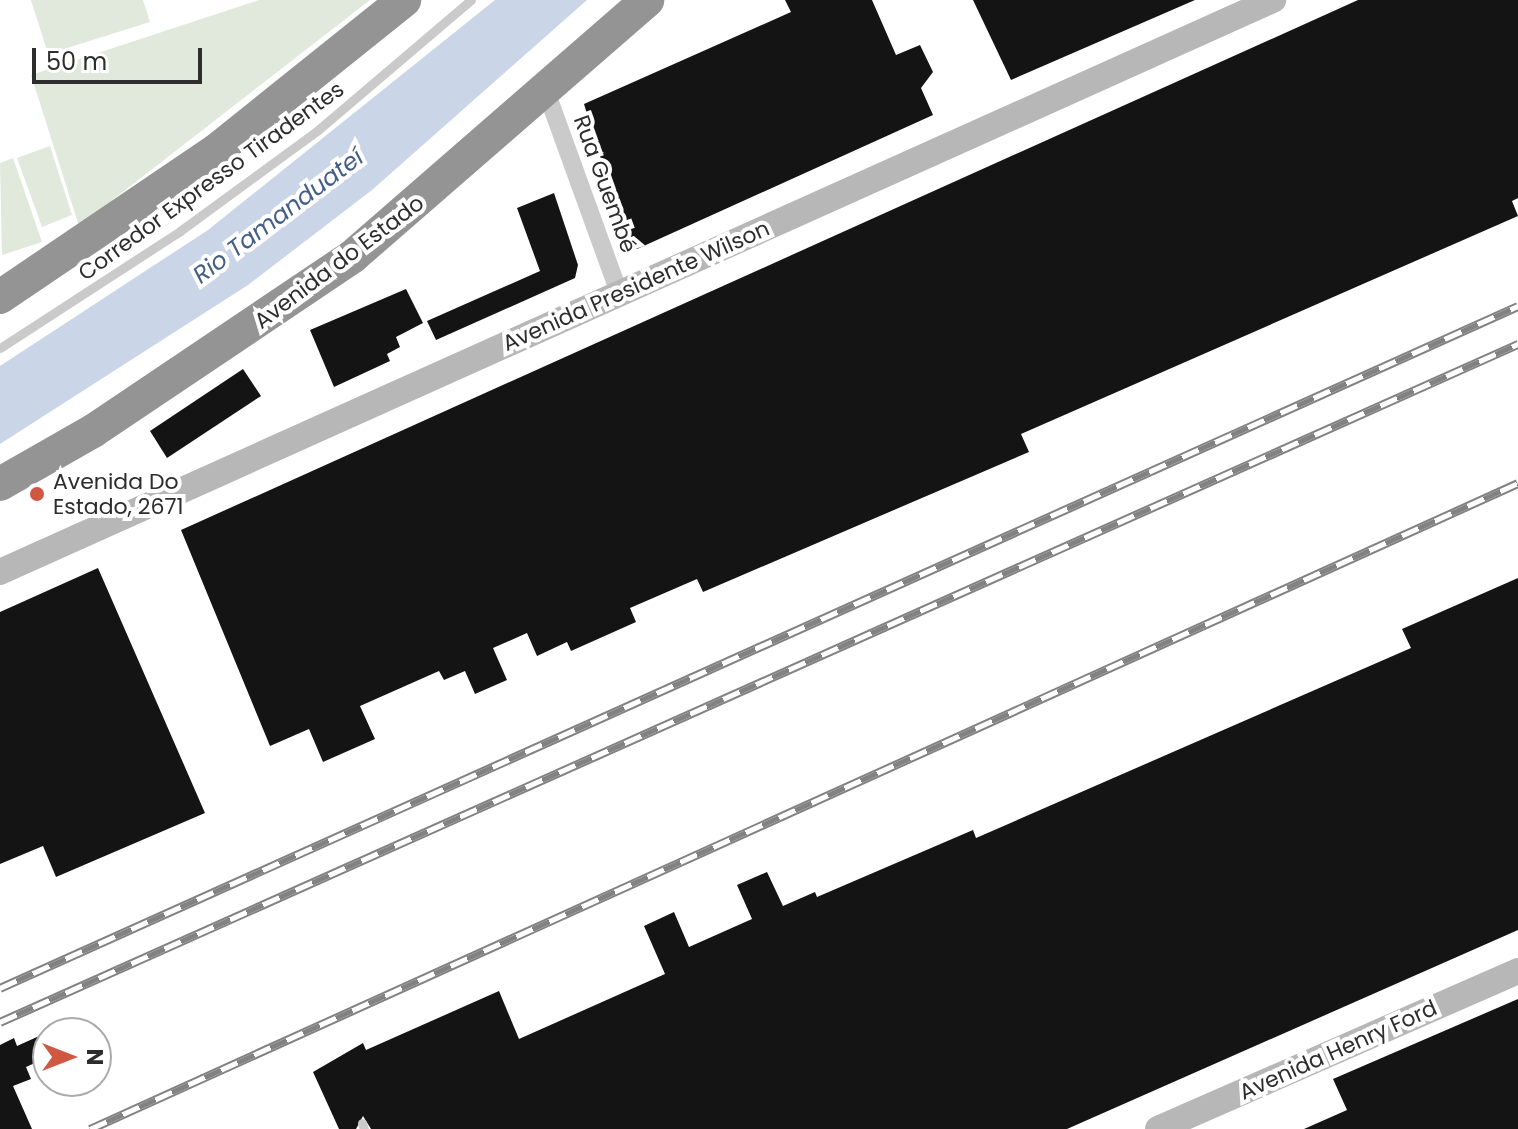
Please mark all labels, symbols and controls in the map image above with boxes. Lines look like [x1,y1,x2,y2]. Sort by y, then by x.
scale bar [36,32,206,82]
text: 50 m [46,45,107,78]
street label: Corredor Expresso Tiradentes [73,76,349,286]
street label: Rua Guembé [568,112,642,256]
water label: Rio Tamanduateí [187,143,369,289]
street label: Avenida do Estado [249,190,429,334]
street label: Avenida Presidente Wilson [498,215,774,357]
place label: Avenida Do Estado, 2671 [53,468,184,520]
marker: Avenida Do Estado, 2671 [28,485,46,503]
street label: Avenida Henry Ford [1235,995,1441,1105]
north arrow [32,1017,112,1097]
text: N [79,1049,110,1065]

